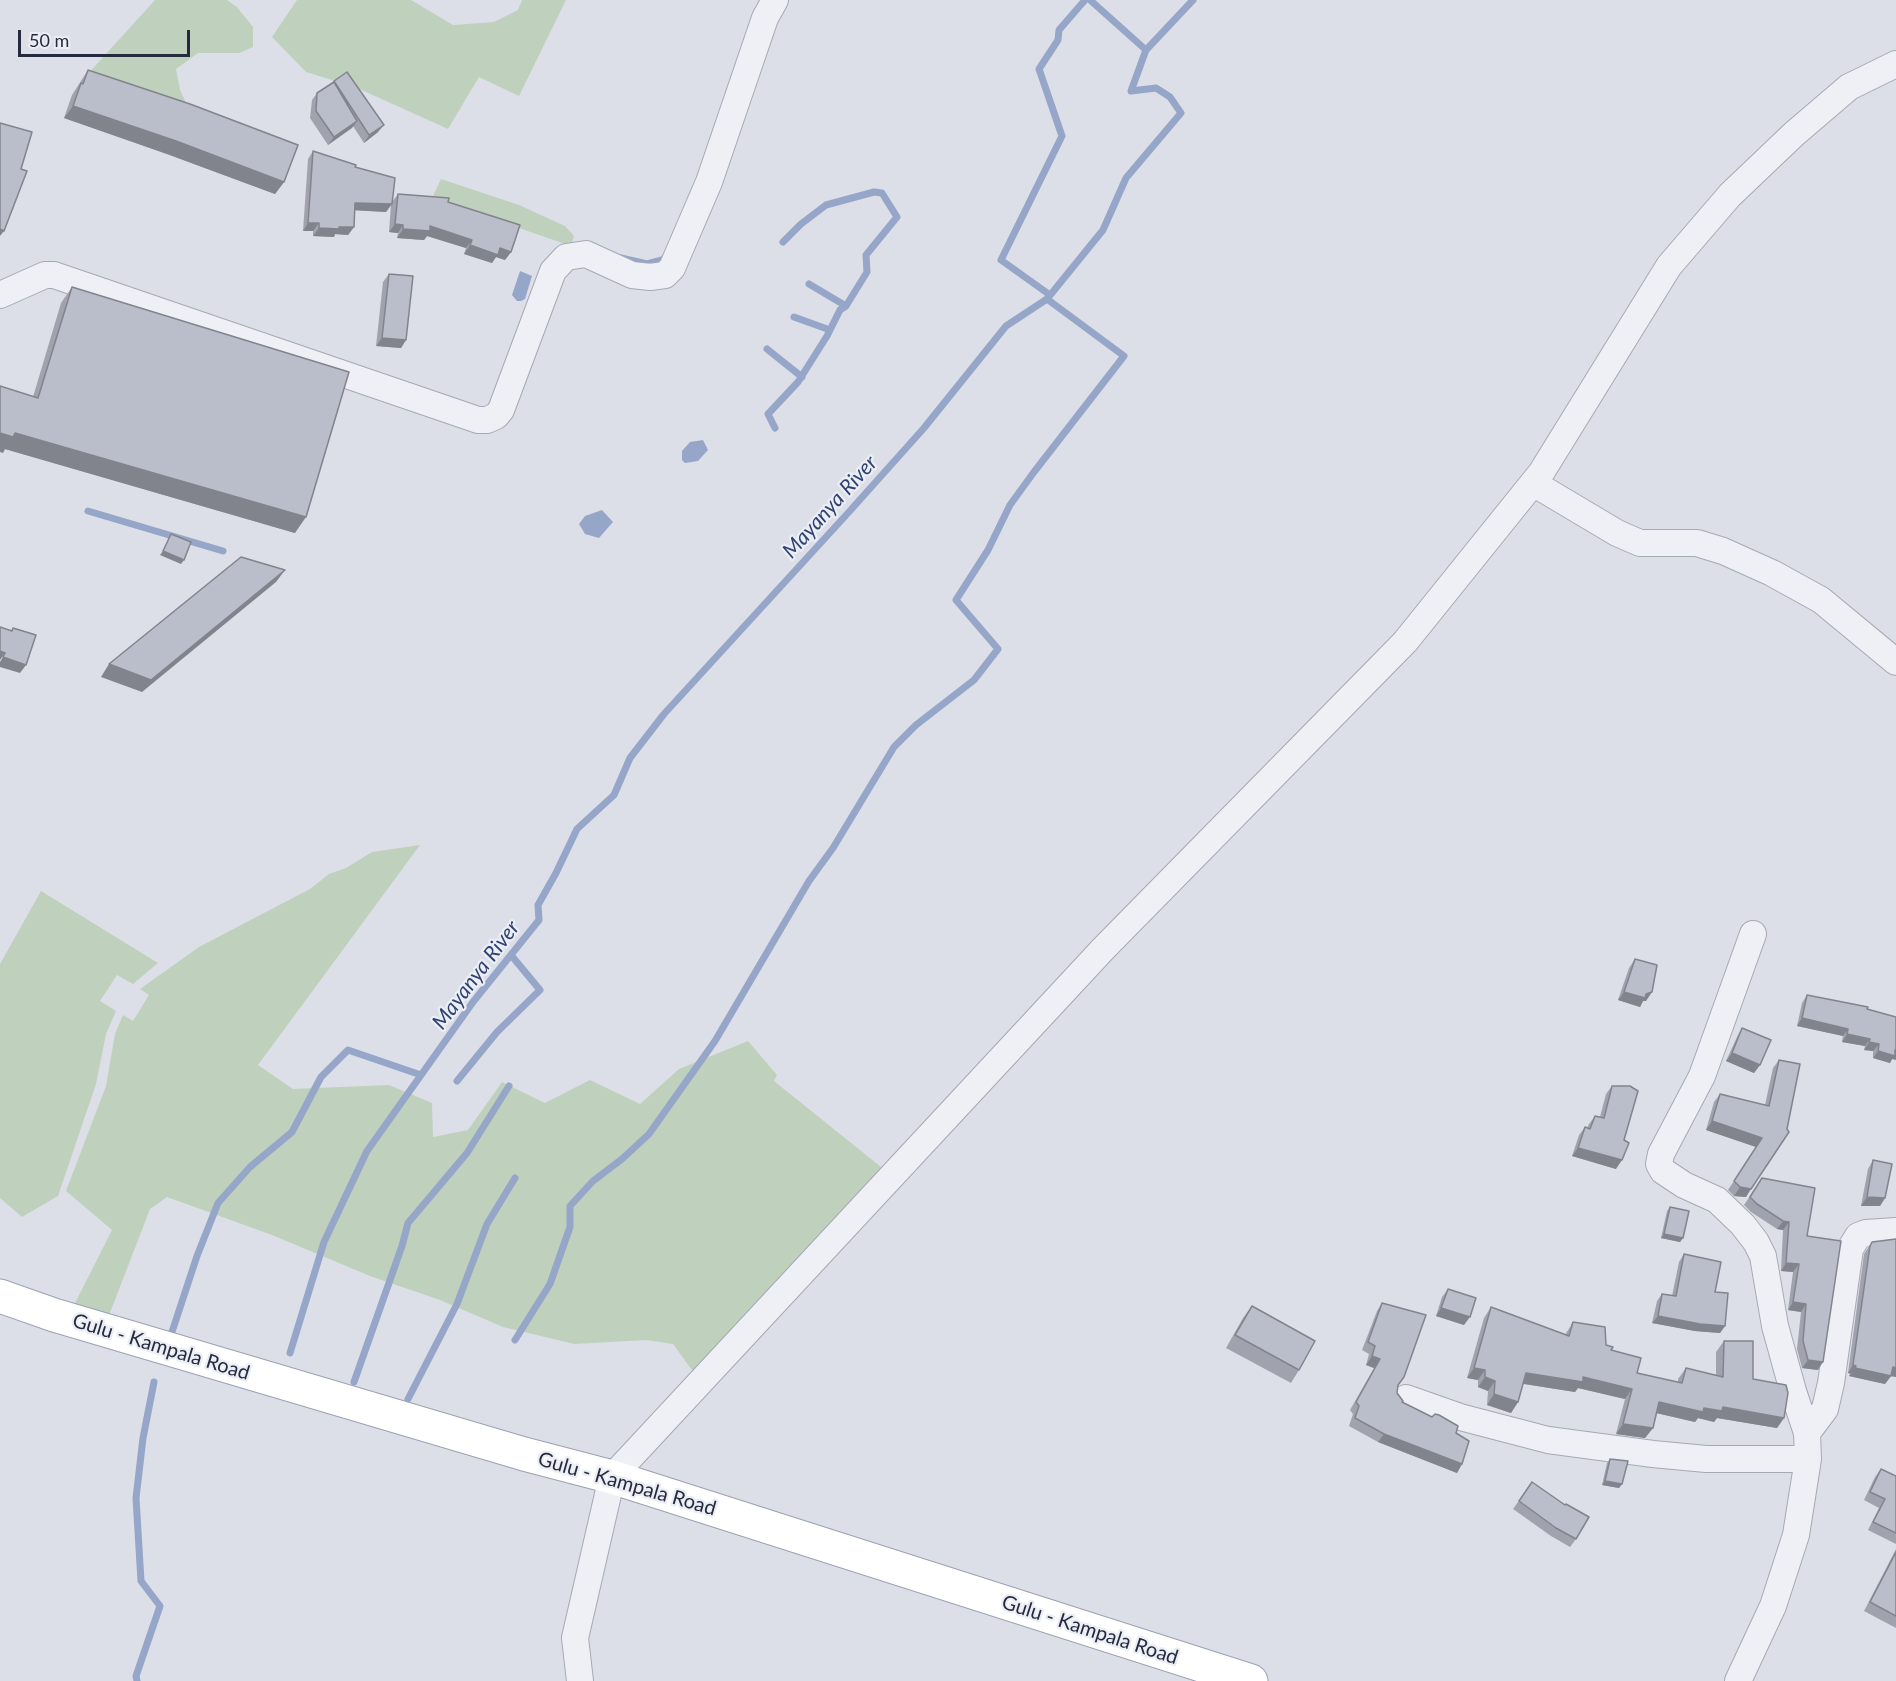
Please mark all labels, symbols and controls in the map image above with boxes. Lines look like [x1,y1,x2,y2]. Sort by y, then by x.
scale bar [21,18,194,56]
text: 50 m [29,29,69,51]
water label: Mayanya River [777,451,883,563]
water label: Mayanya River [427,916,525,1034]
street label: Gulu - Kampala Road [70,1309,252,1385]
street label: Gulu - Kampala Road [535,1447,719,1521]
street label: Gulu - Kampala Road [999,1590,1181,1670]

